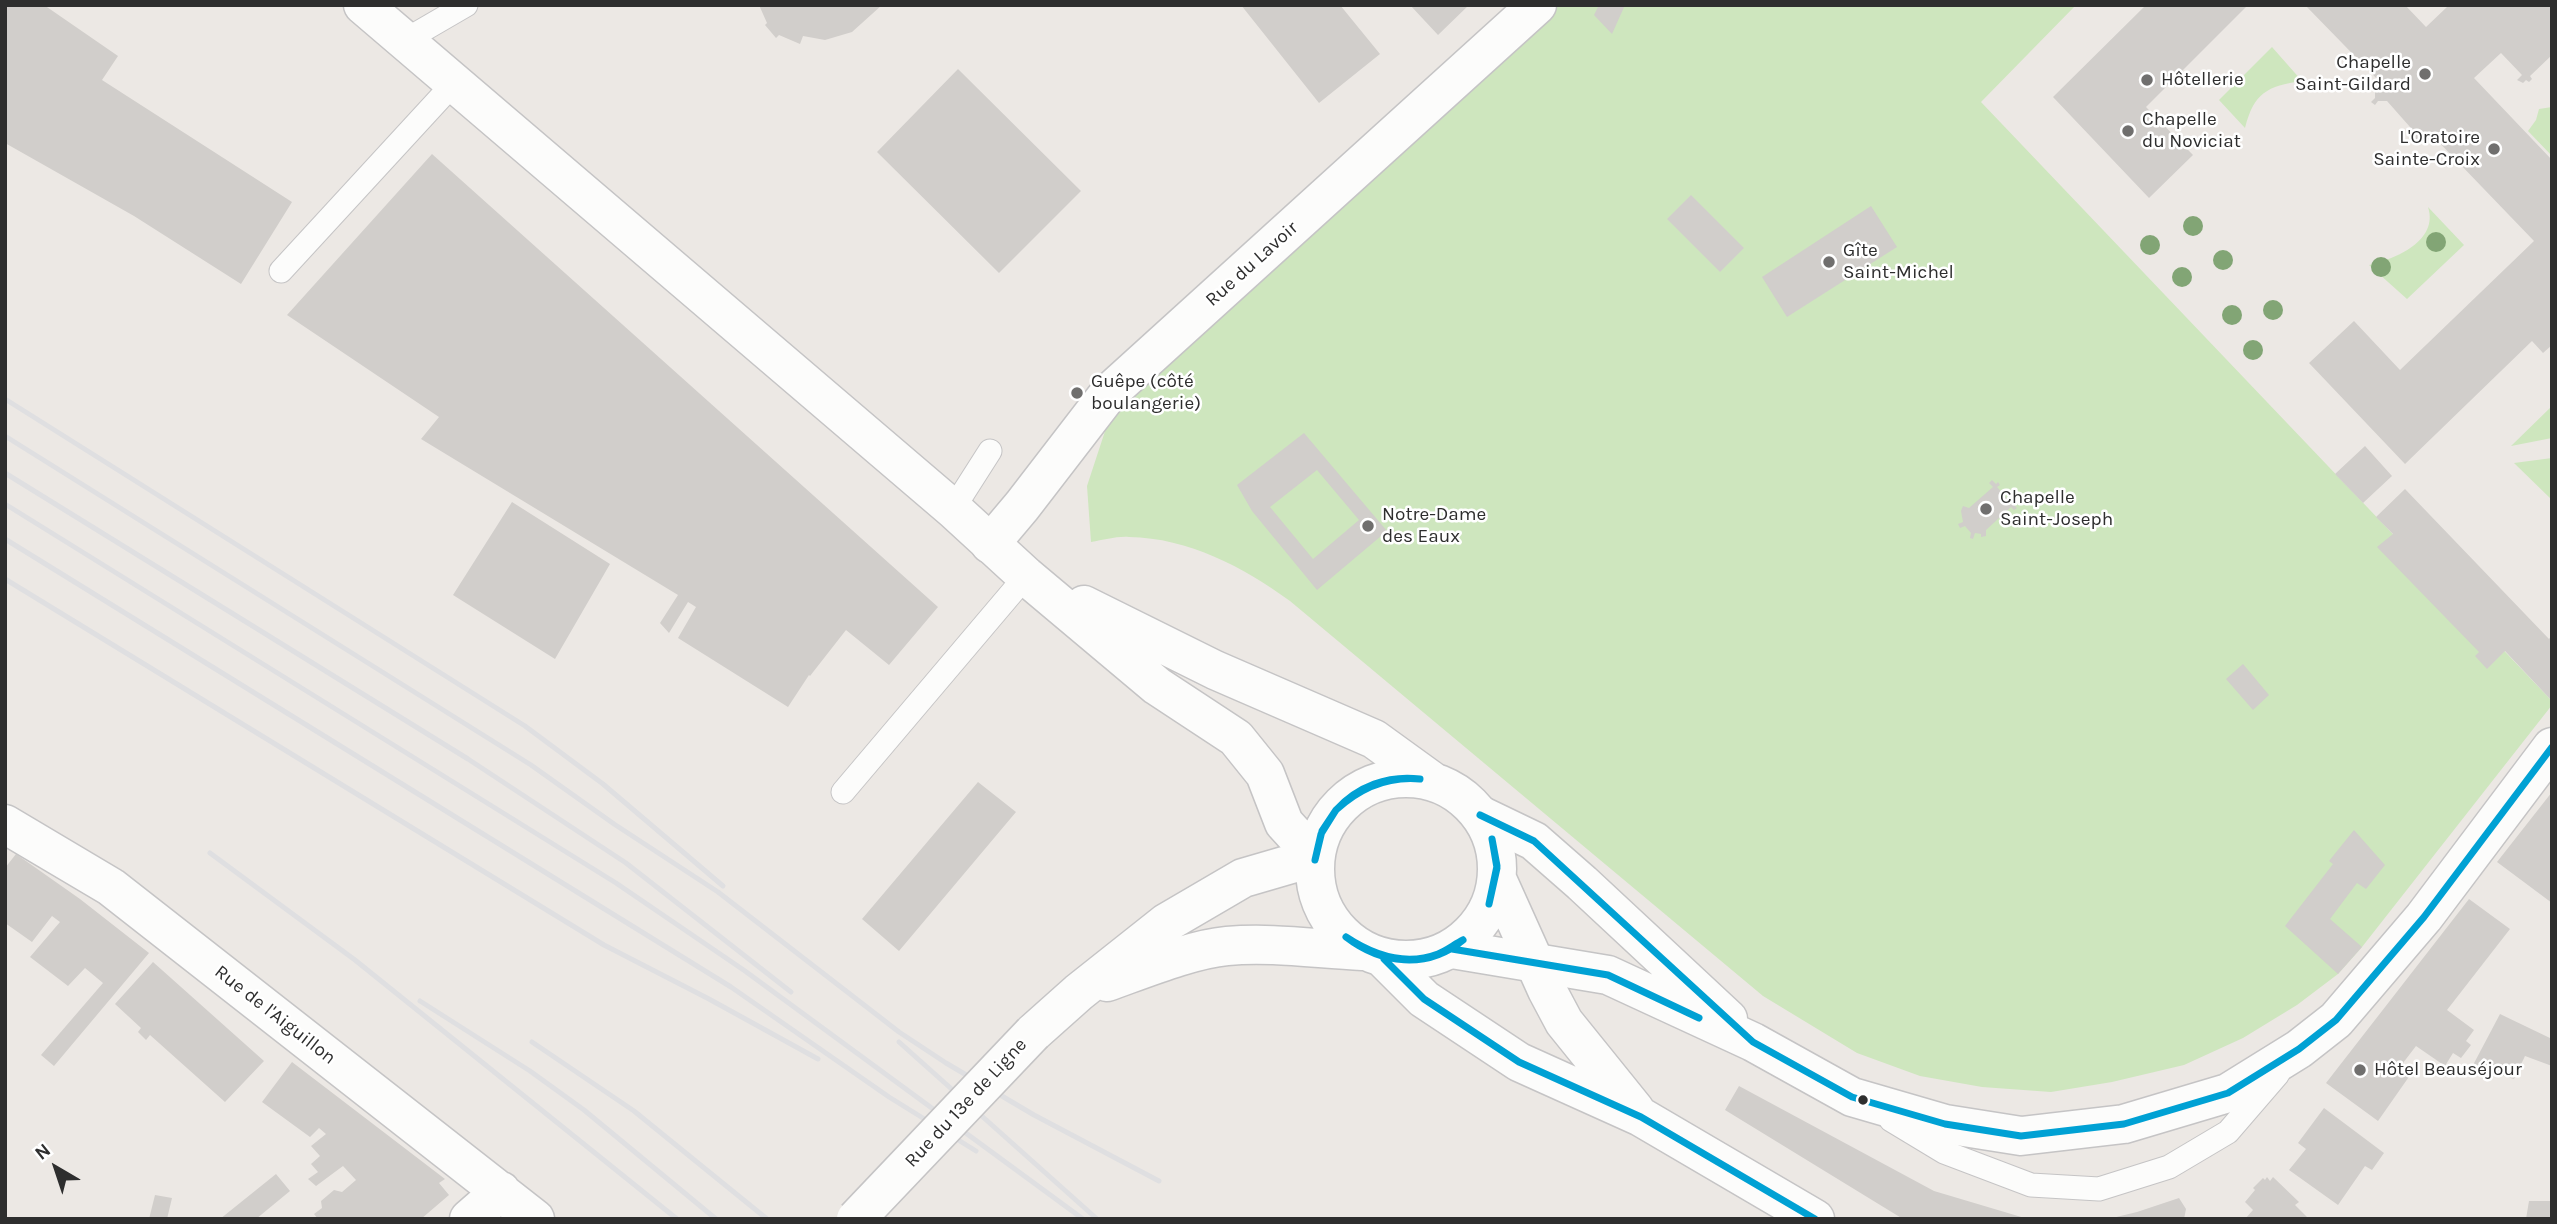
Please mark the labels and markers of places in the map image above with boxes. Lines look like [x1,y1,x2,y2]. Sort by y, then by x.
place label: Chapelle Saint-Gildard [2295,52,2411,96]
marker: Chapelle Saint-Gildard [2417,66,2433,82]
place label: Hôtellerie [2161,69,2244,91]
marker: Hôtellerie [2139,72,2155,88]
place label: Chapelle du Noviciat [2142,109,2241,153]
marker: Chapelle du Noviciat [2120,123,2136,139]
place label: L'Oratoire Sainte-Croix [2373,127,2480,171]
marker: L'Oratoire Sainte-Croix [2486,141,2502,157]
place label: Gîte Saint-Michel [1843,240,1954,284]
marker: Gîte Saint-Michel [1821,254,1837,270]
place label: Guêpe (côté boulangerie) [1091,371,1201,415]
marker: Guêpe (côté boulangerie) [1069,385,1085,401]
place label: Chapelle Saint-Joseph [2000,487,2113,531]
marker: Chapelle Saint-Joseph [1978,501,1994,517]
place label: Notre-Dame des Eaux [1382,504,1486,548]
marker: Notre-Dame des Eaux [1360,518,1376,534]
place label: Hôtel Beauséjour [2374,1059,2522,1081]
marker: Hôtel Beauséjour [2352,1062,2368,1078]
unlabelled marker [1856,1093,1870,1107]

